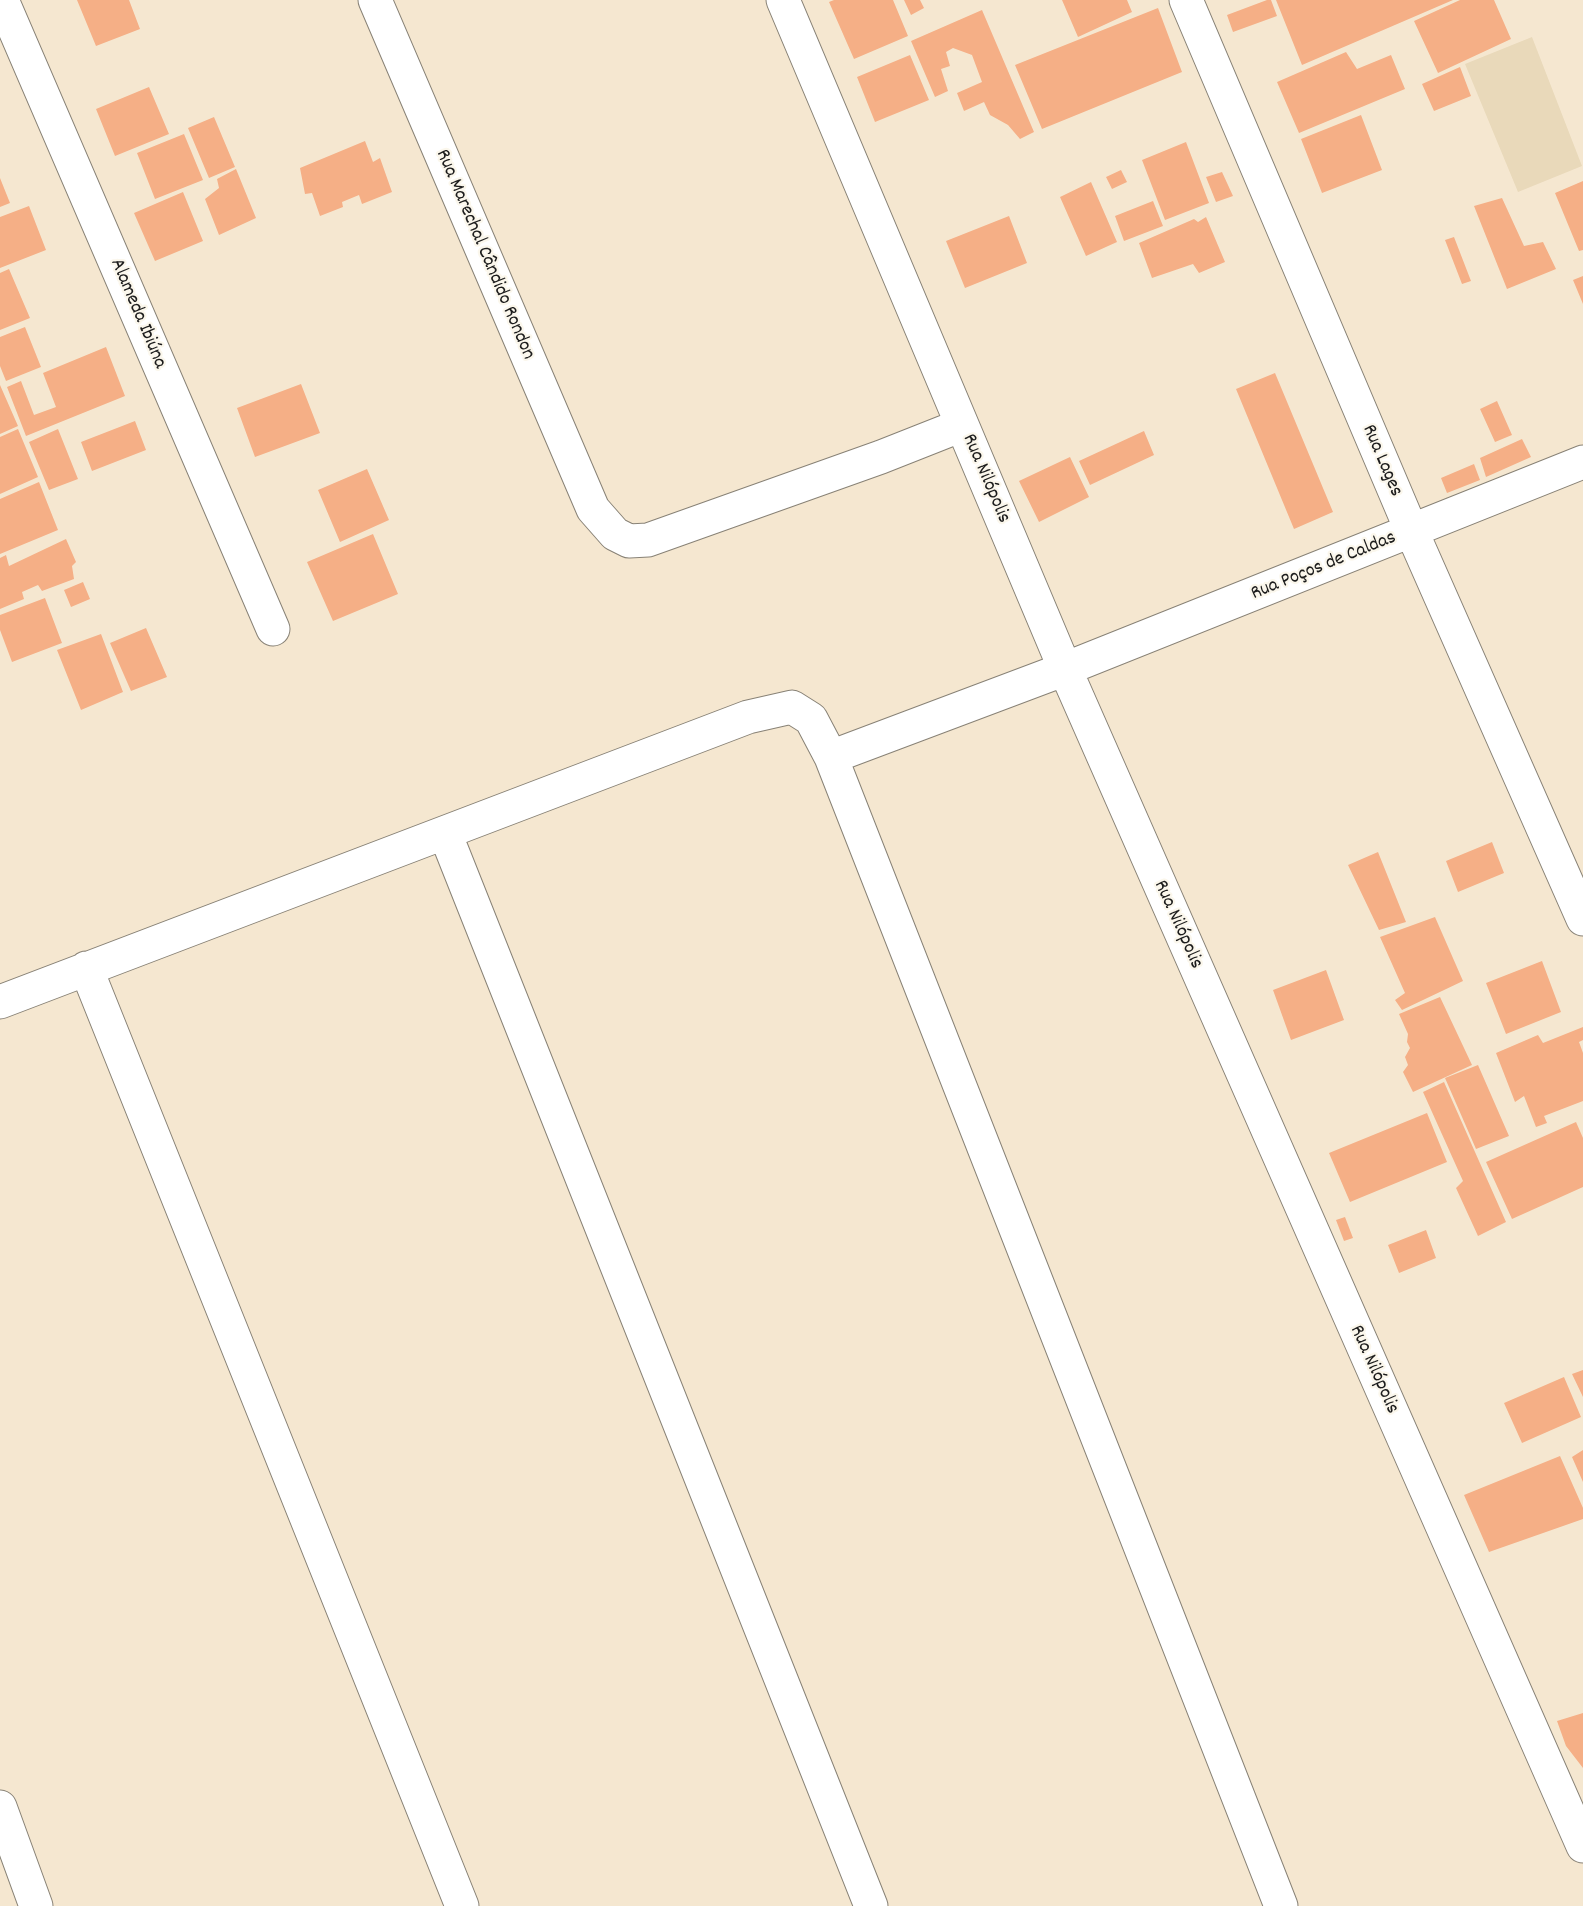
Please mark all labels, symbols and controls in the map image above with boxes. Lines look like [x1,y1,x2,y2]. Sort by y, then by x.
street label: Rua Marechal Cândido Rondon [429,146,539,364]
street label: Alameda Ibiúna [103,256,171,372]
street label: Rua Lages [1355,421,1407,501]
street label: Rua Nilópolis [955,431,1015,527]
street label: Rua Poços de Caldas [1248,527,1400,607]
street label: Rua Nilópolis [1147,877,1207,973]
street label: Rua Nilópolis [1343,1322,1403,1418]

